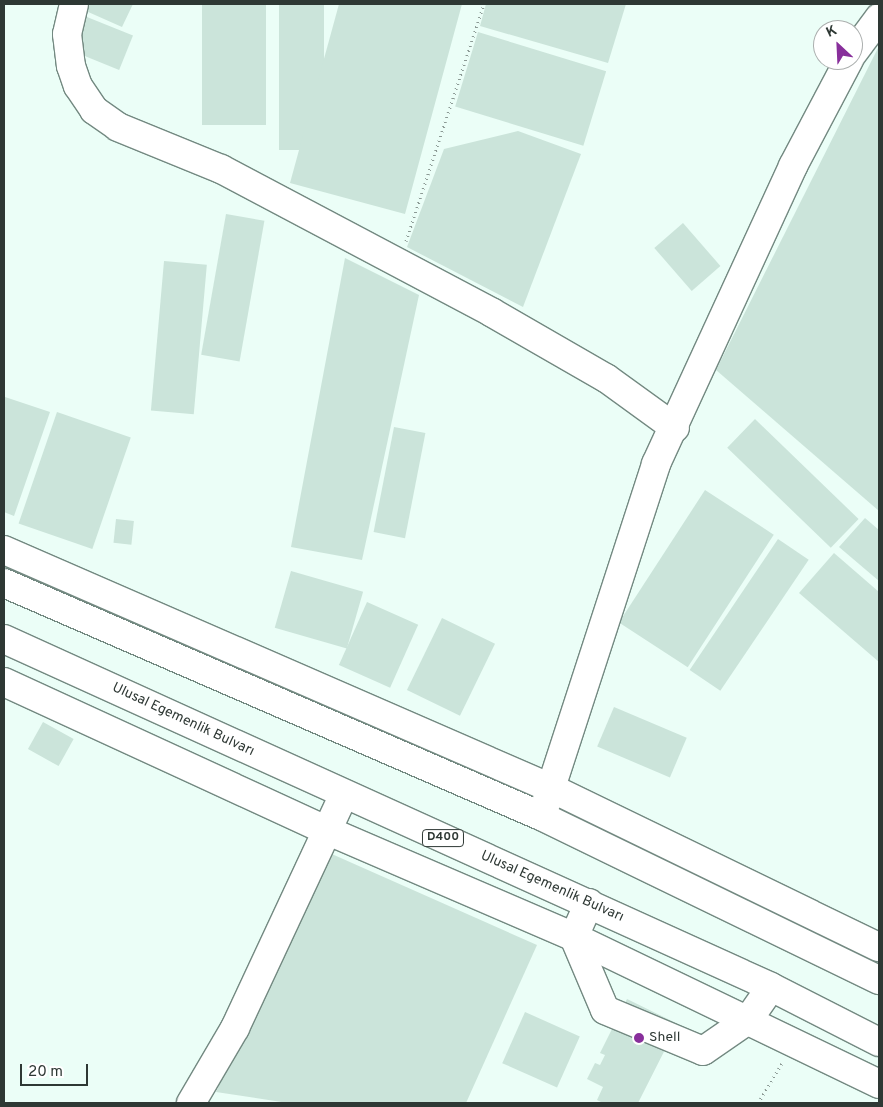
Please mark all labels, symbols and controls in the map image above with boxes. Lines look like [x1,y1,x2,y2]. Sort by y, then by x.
north arrow [813,20,863,70]
text: K [824,22,840,42]
street label: Ulusal Egemenlik Bulvarı [109,680,257,760]
road number: D400 [422,828,464,848]
street label: Ulusal Egemenlik Bulvarı [478,848,626,926]
place label: Shell [649,1030,680,1046]
marker: Shell [633,1032,645,1044]
scale bar [22,1054,90,1086]
text: 20 m [28,1063,63,1082]

